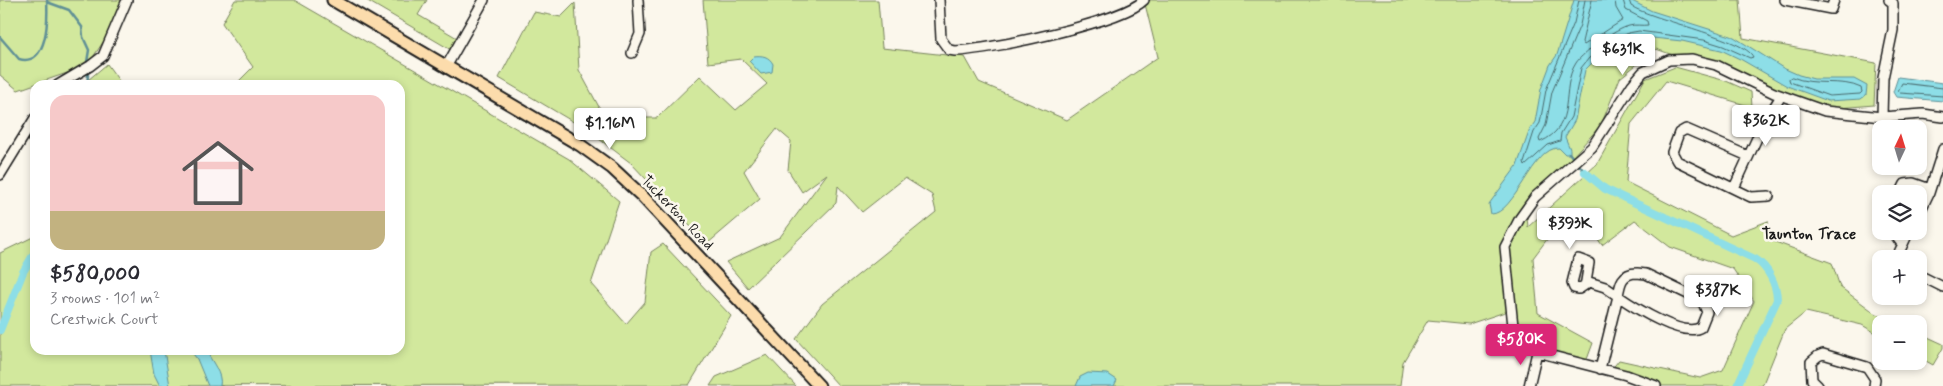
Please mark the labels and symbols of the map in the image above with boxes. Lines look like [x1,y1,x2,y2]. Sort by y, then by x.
pin: $631K [1588,34,1658,76]
pin: $362K [1731,104,1801,147]
pin: $1.16M [569,108,651,150]
north arrow [1872,120,1928,175]
street label: Tuckerton Road [636,171,718,255]
pin: $393K [1535,208,1605,250]
district label: Taunton Trace [1762,224,1856,245]
pin: $387K [1683,274,1753,317]
pin: $580K [1486,324,1556,366]

